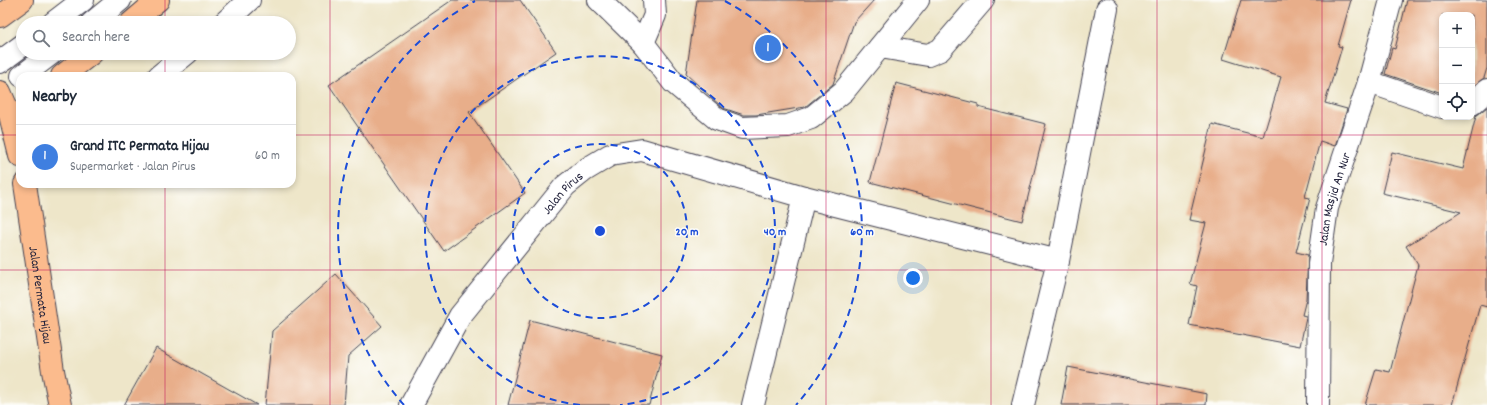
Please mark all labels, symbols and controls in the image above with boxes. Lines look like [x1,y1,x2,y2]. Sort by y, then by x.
map controls [1439,12,1475,120]
button: + [1439,12,1475,48]
search box [16,16,296,60]
icon: search [30,27,52,49]
text: Search here [62,27,130,49]
pin: 1 [755,33,781,63]
button: − [1439,48,1475,84]
button: locate [1439,84,1475,120]
text: Nearby [32,86,76,110]
text: Grand ITC Permata Hijau [70,136,209,158]
text: 1 [44,147,46,166]
text: 60 m [255,147,280,166]
street label: Jalan Masjid An Nur [1315,150,1357,247]
text: Supermarket · Jalan Pirus [70,158,196,177]
street label: Jalan Pirus [539,168,588,219]
centre of rings [593,224,607,238]
text: 20 m [676,224,698,241]
text: 40 m [764,224,786,241]
text: 60 m [850,224,874,241]
street label: Jalan Permata Hijau [22,245,56,345]
your location [903,268,923,288]

